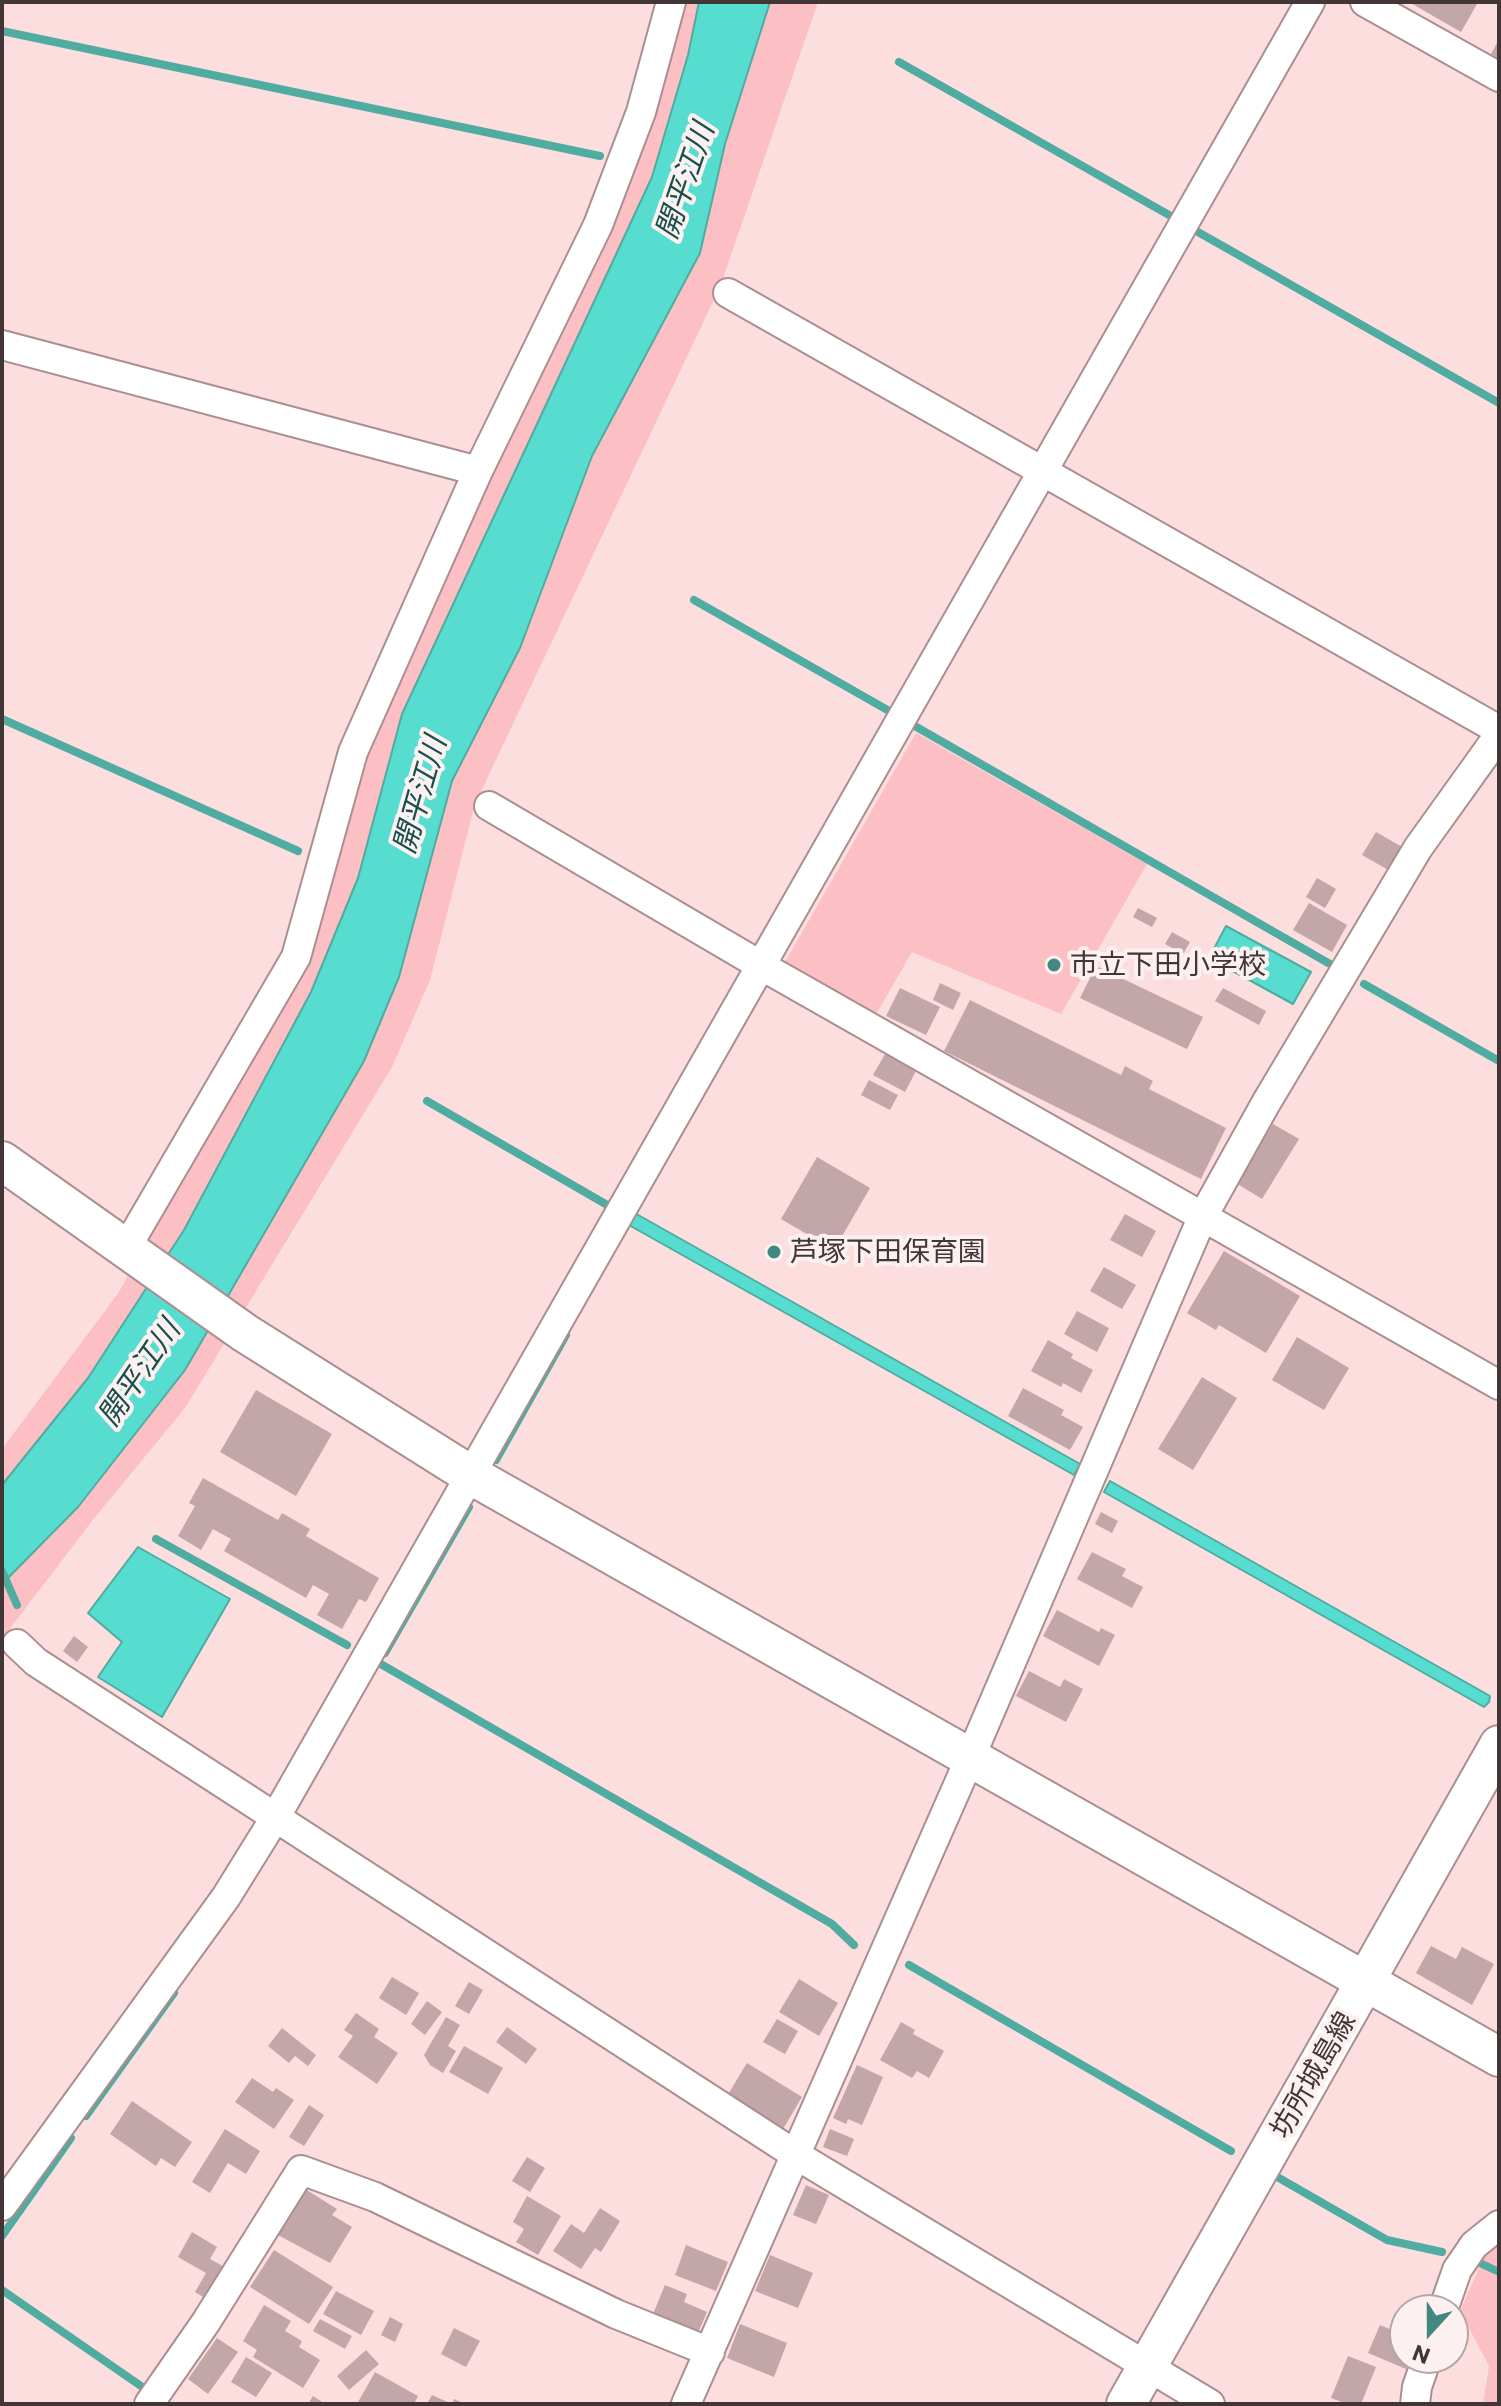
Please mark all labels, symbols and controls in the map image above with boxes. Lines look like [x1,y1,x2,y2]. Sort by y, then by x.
water label: 開平江川 [648,118,722,244]
water label: 開平江川 [386,732,454,858]
place label: 市立下田小学校 [1070,948,1266,982]
marker: 市立下田小学校 [1045,956,1063,974]
place label: 芦塚下田保育園 [790,1235,986,1269]
marker: 芦塚下田保育園 [765,1243,783,1261]
water label: 開平江川 [91,1313,187,1433]
street label: 坊所城島線 [1263,2006,1363,2144]
north arrow [1389,2294,1469,2374]
text: N [1408,2339,1433,2371]

